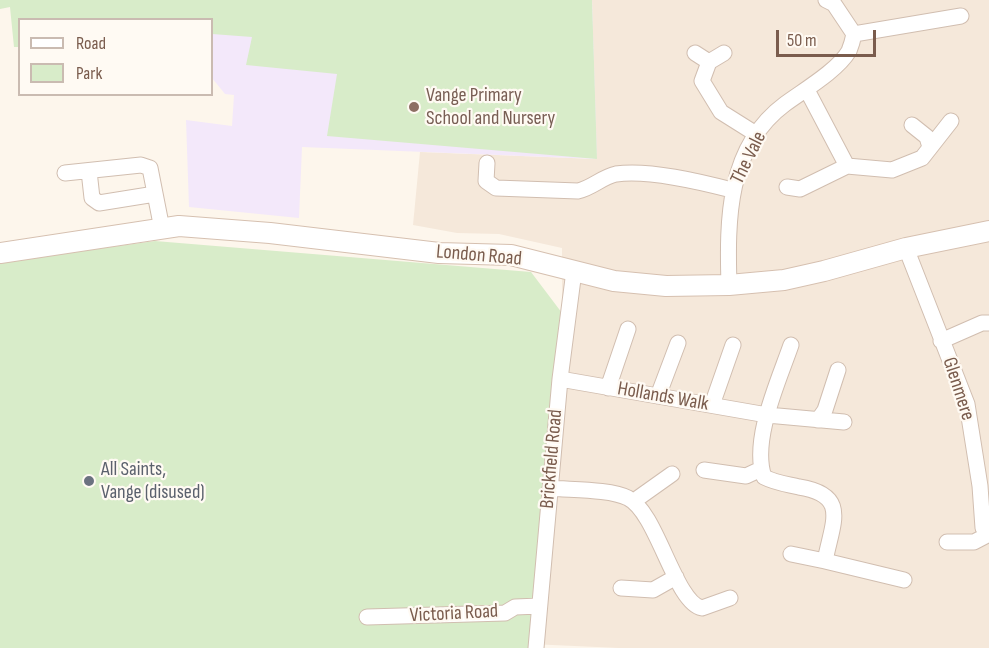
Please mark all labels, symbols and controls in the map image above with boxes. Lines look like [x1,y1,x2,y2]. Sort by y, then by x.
legend [18,18,213,96]
scale bar [779,18,880,56]
text: 50 m [787,30,817,51]
text: Road [76,33,106,54]
text: Park [76,63,102,84]
place label: Vange Primary School and Nursery [426,84,555,131]
marker: Vange Primary School and Nursery [407,100,421,114]
street label: The Vale [726,128,772,188]
street label: London Road [435,240,523,272]
street label: Glenmere [937,355,979,423]
street label: Hollands Walk [615,377,711,417]
street label: Brickfield Road [536,408,568,510]
place label: All Saints, Vange (disused) [101,458,205,505]
marker: All Saints, Vange (disused) [82,474,96,488]
street label: Victoria Road [409,600,499,628]

